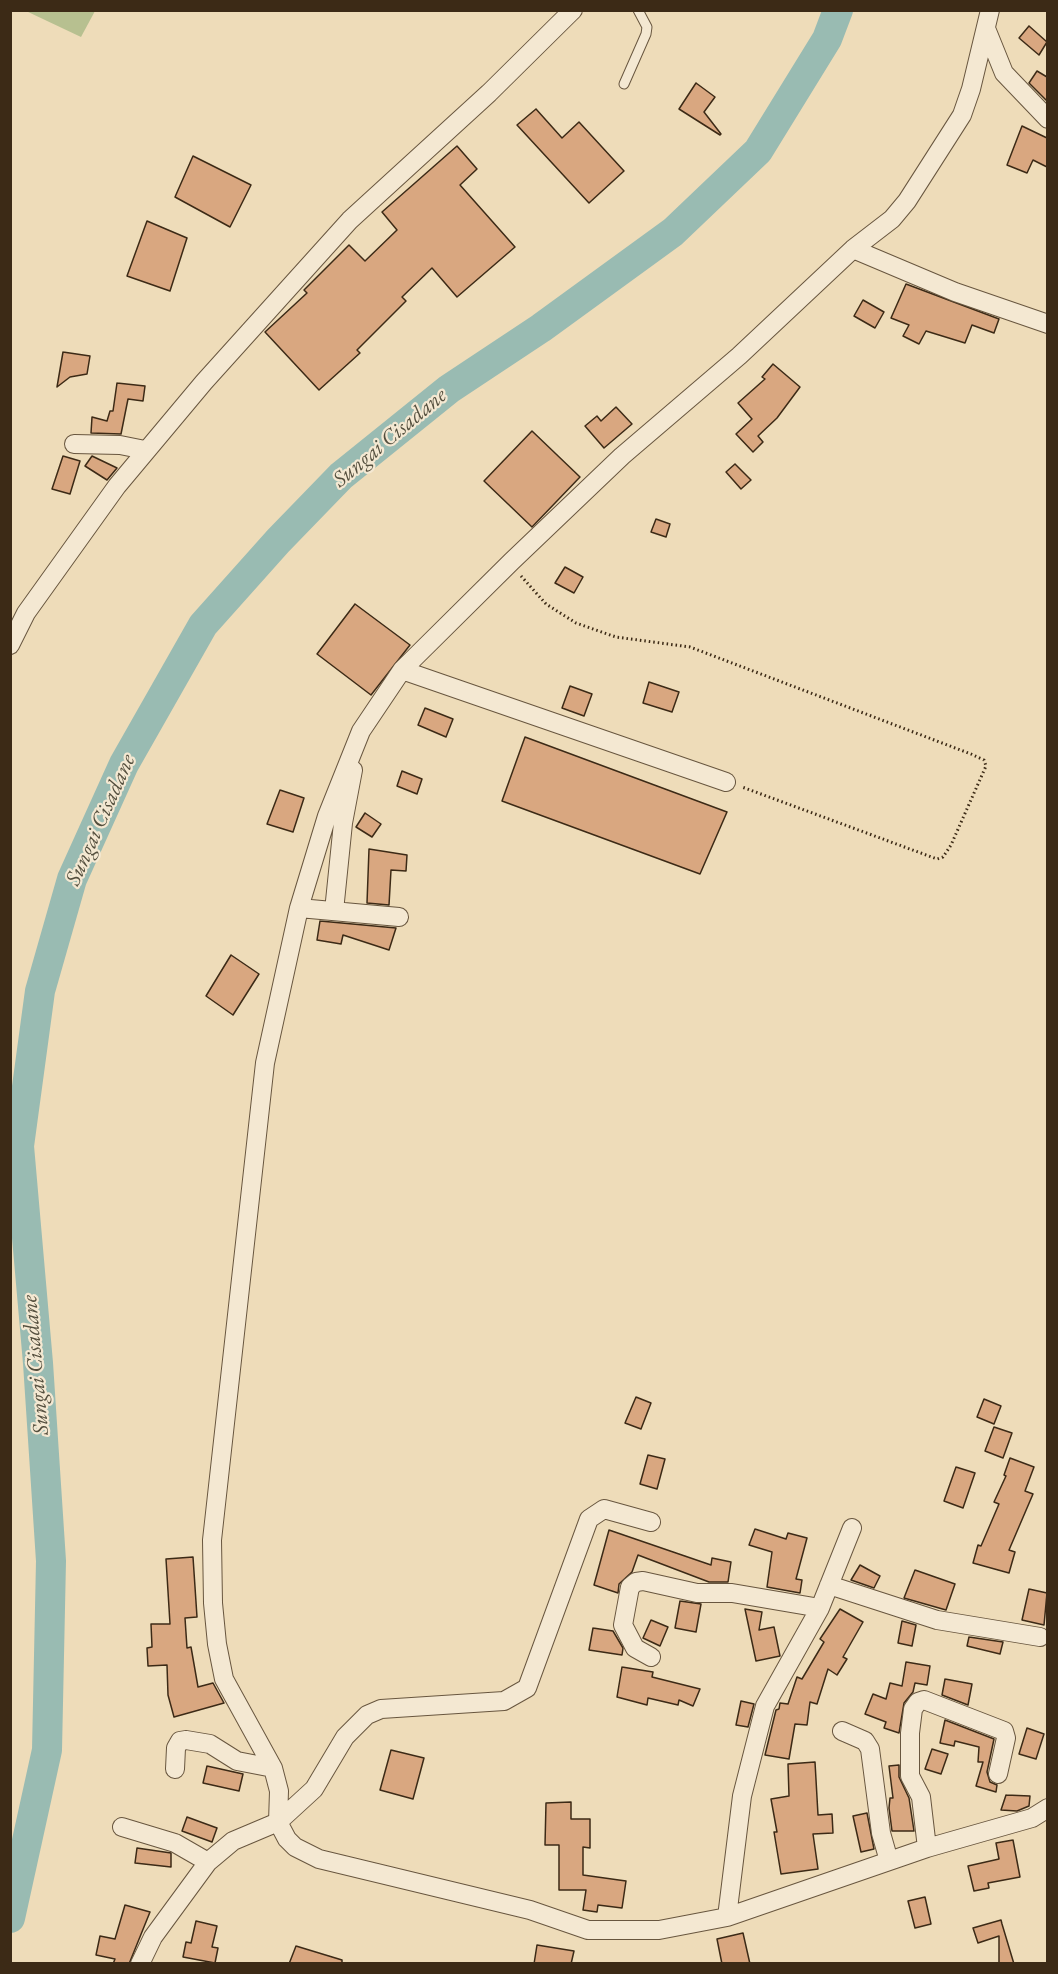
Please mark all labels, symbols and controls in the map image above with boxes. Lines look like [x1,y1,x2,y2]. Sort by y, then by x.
water label: Sungai Cisadane [328,383,452,493]
water label: Sungai Cisadane [60,750,142,890]
water label: Sungai Cisadane [17,1294,55,1436]

